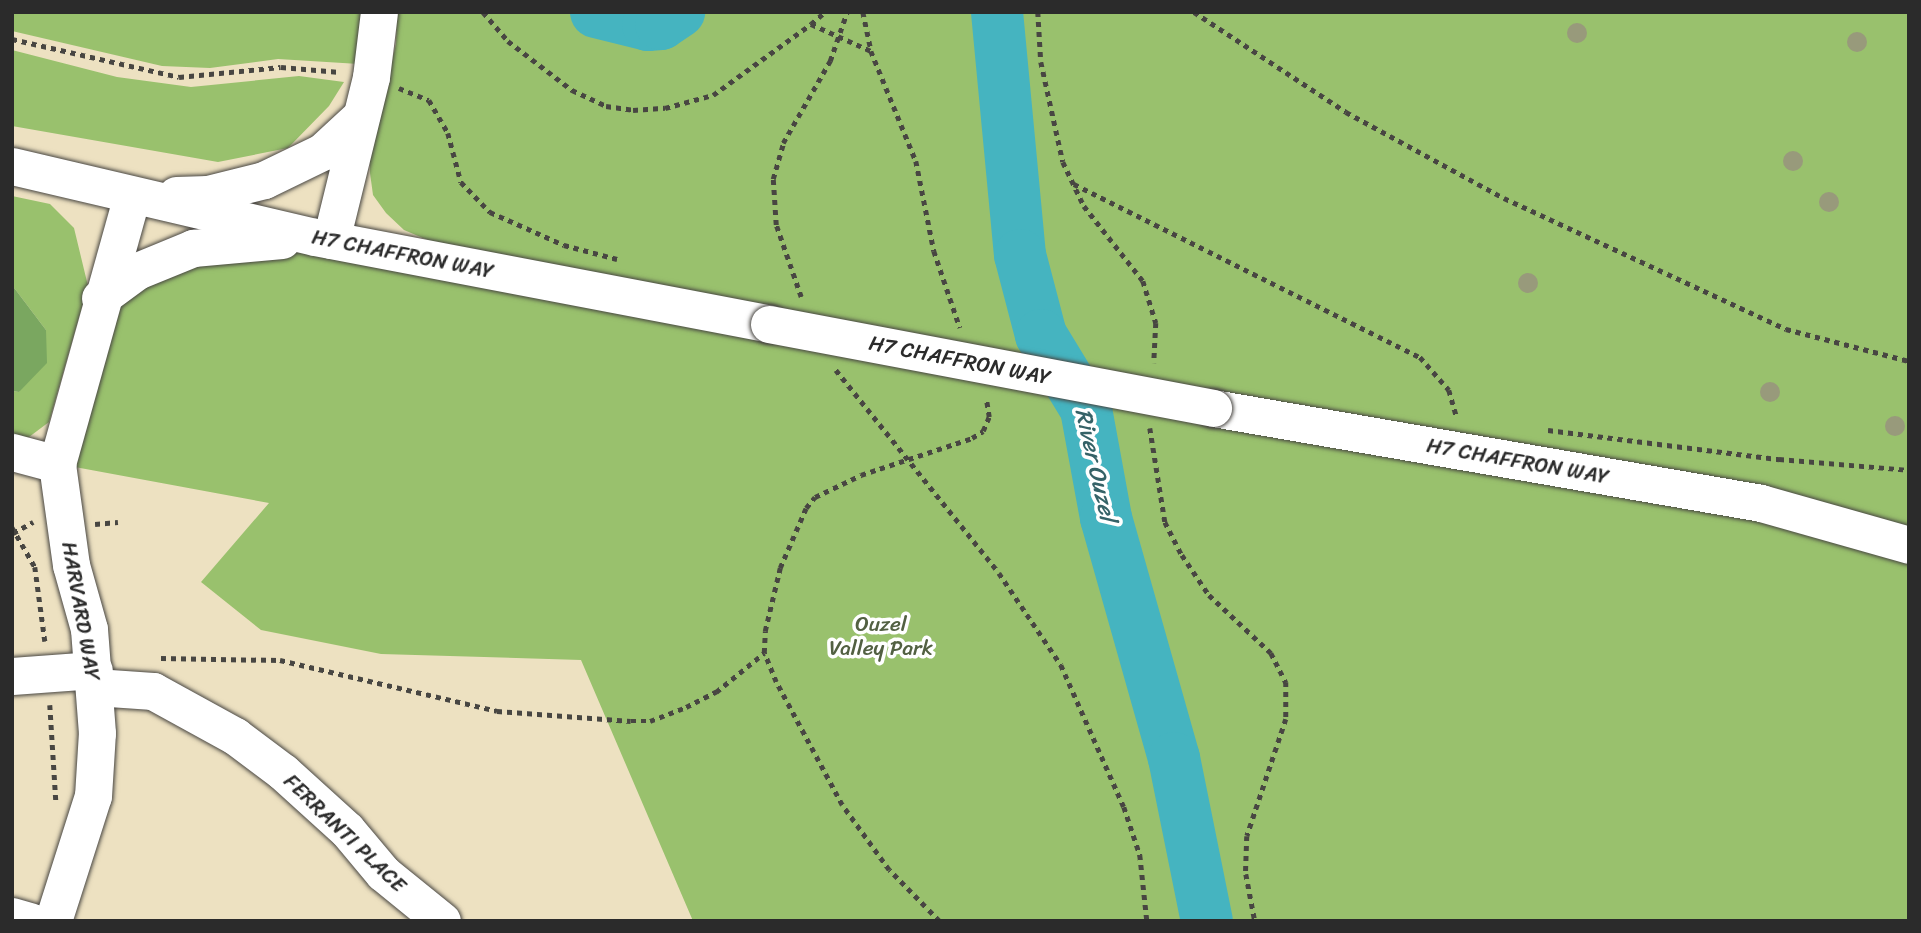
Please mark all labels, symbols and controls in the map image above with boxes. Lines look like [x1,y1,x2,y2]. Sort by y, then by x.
street label: H7 CHAFFRON WAY [311,224,495,284]
street label: H7 CHAFFRON WAY [868,330,1052,390]
water label: River Ouzel [1069,406,1121,524]
street label: H7 CHAFFRON WAY [1425,433,1611,489]
street label: HARVARD WAY [57,541,105,681]
park label: Ouzel Valley Park [829,611,933,661]
street label: FERRANTI PLACE [279,768,411,898]

